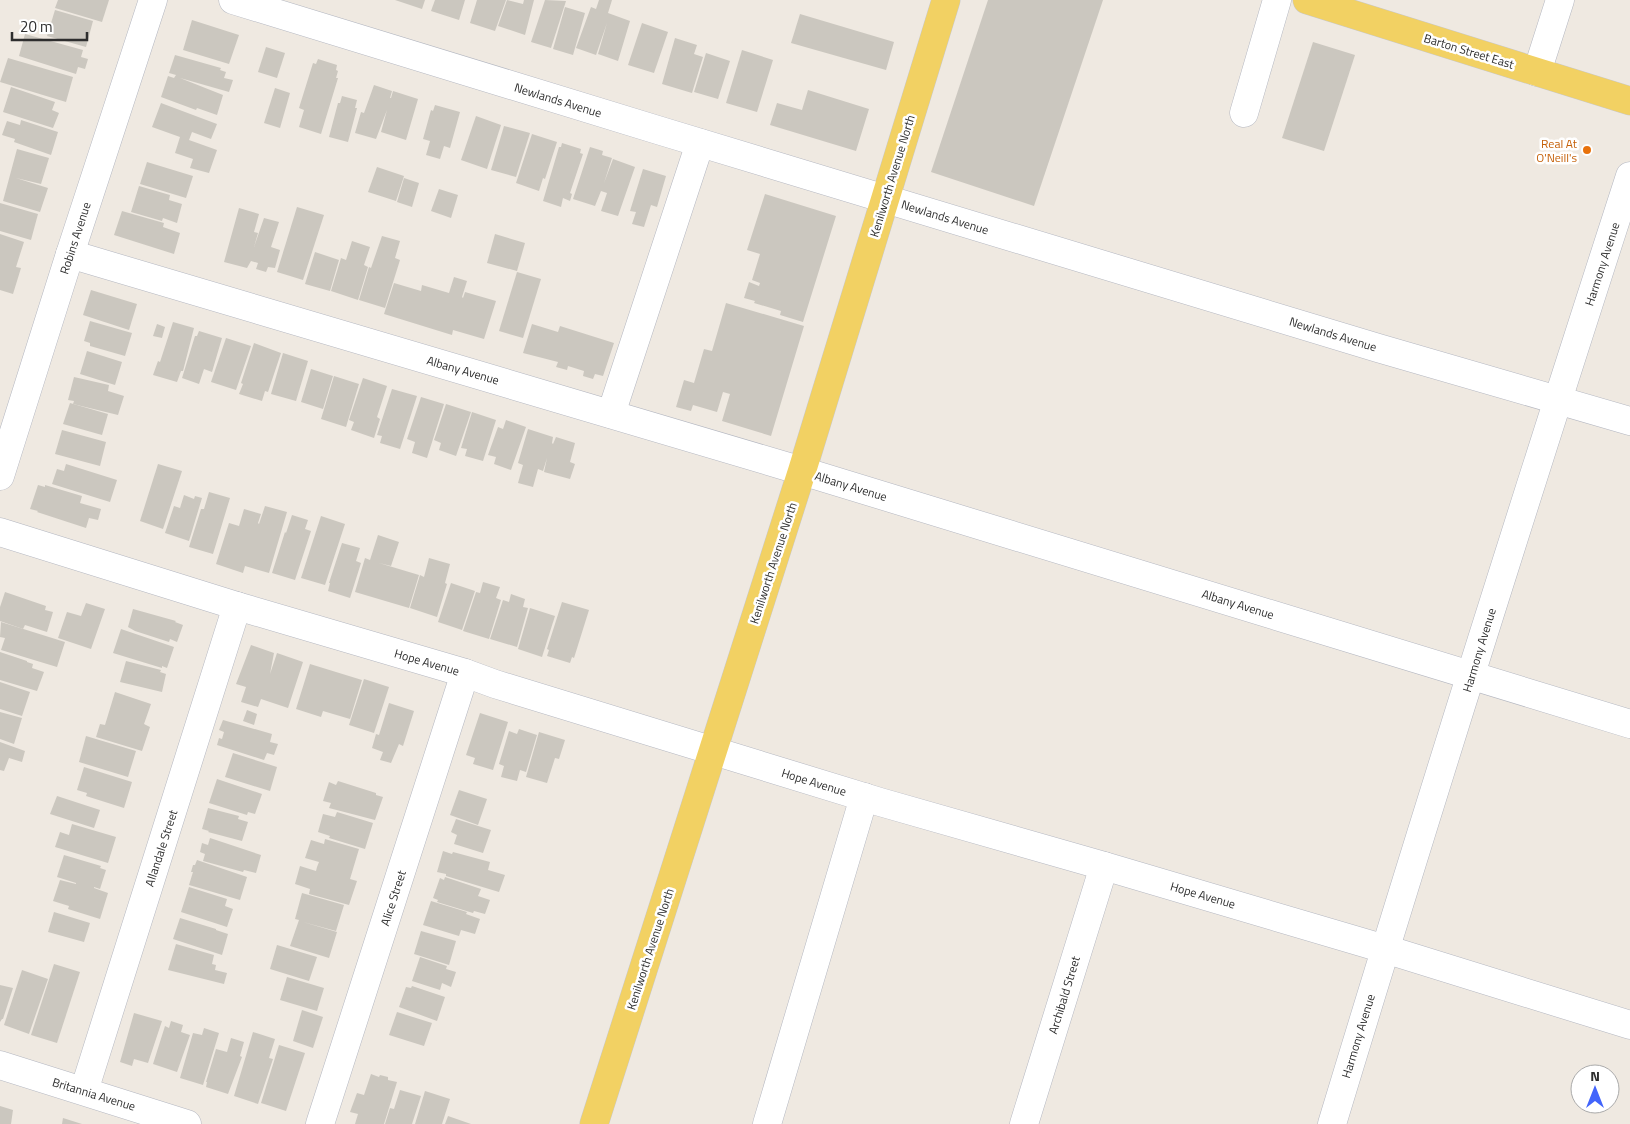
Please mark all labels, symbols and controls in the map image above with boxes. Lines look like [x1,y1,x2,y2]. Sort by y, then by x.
scale bar [12,10,88,42]
text: 20 m [20,15,53,38]
street label: Barton Street East [1422,28,1517,74]
street label: Newlands Avenue [512,78,604,122]
street label: Kenilworth Avenue North [864,113,920,239]
place label: Real At O'Neill's [1536,134,1578,167]
marker: Real At O'Neill's [1581,144,1593,156]
street label: Newlands Avenue [899,195,991,239]
street label: Robins Avenue [54,200,96,276]
street label: Harmony Avenue [1580,220,1624,308]
street label: Newlands Avenue [1287,312,1379,356]
street label: Albany Avenue [425,351,501,389]
street label: Albany Avenue [813,466,889,506]
street label: Kenilworth Avenue North [744,500,802,626]
street label: Albany Avenue [1200,584,1276,624]
street label: Harmony Avenue [1457,606,1501,694]
street label: Hope Avenue [392,644,462,680]
street label: Hope Avenue [779,763,849,801]
street label: Allandale Street [140,806,183,889]
street label: Alice Street [375,867,411,928]
street label: Hope Avenue [1168,877,1238,913]
street label: Kenilworth Avenue North [621,886,679,1012]
street label: Archibald Street [1043,953,1085,1036]
street label: Harmony Avenue [1336,992,1380,1080]
north arrow [1570,1064,1620,1114]
text: N [1590,1065,1600,1086]
street label: Britannia Avenue [50,1072,138,1116]

